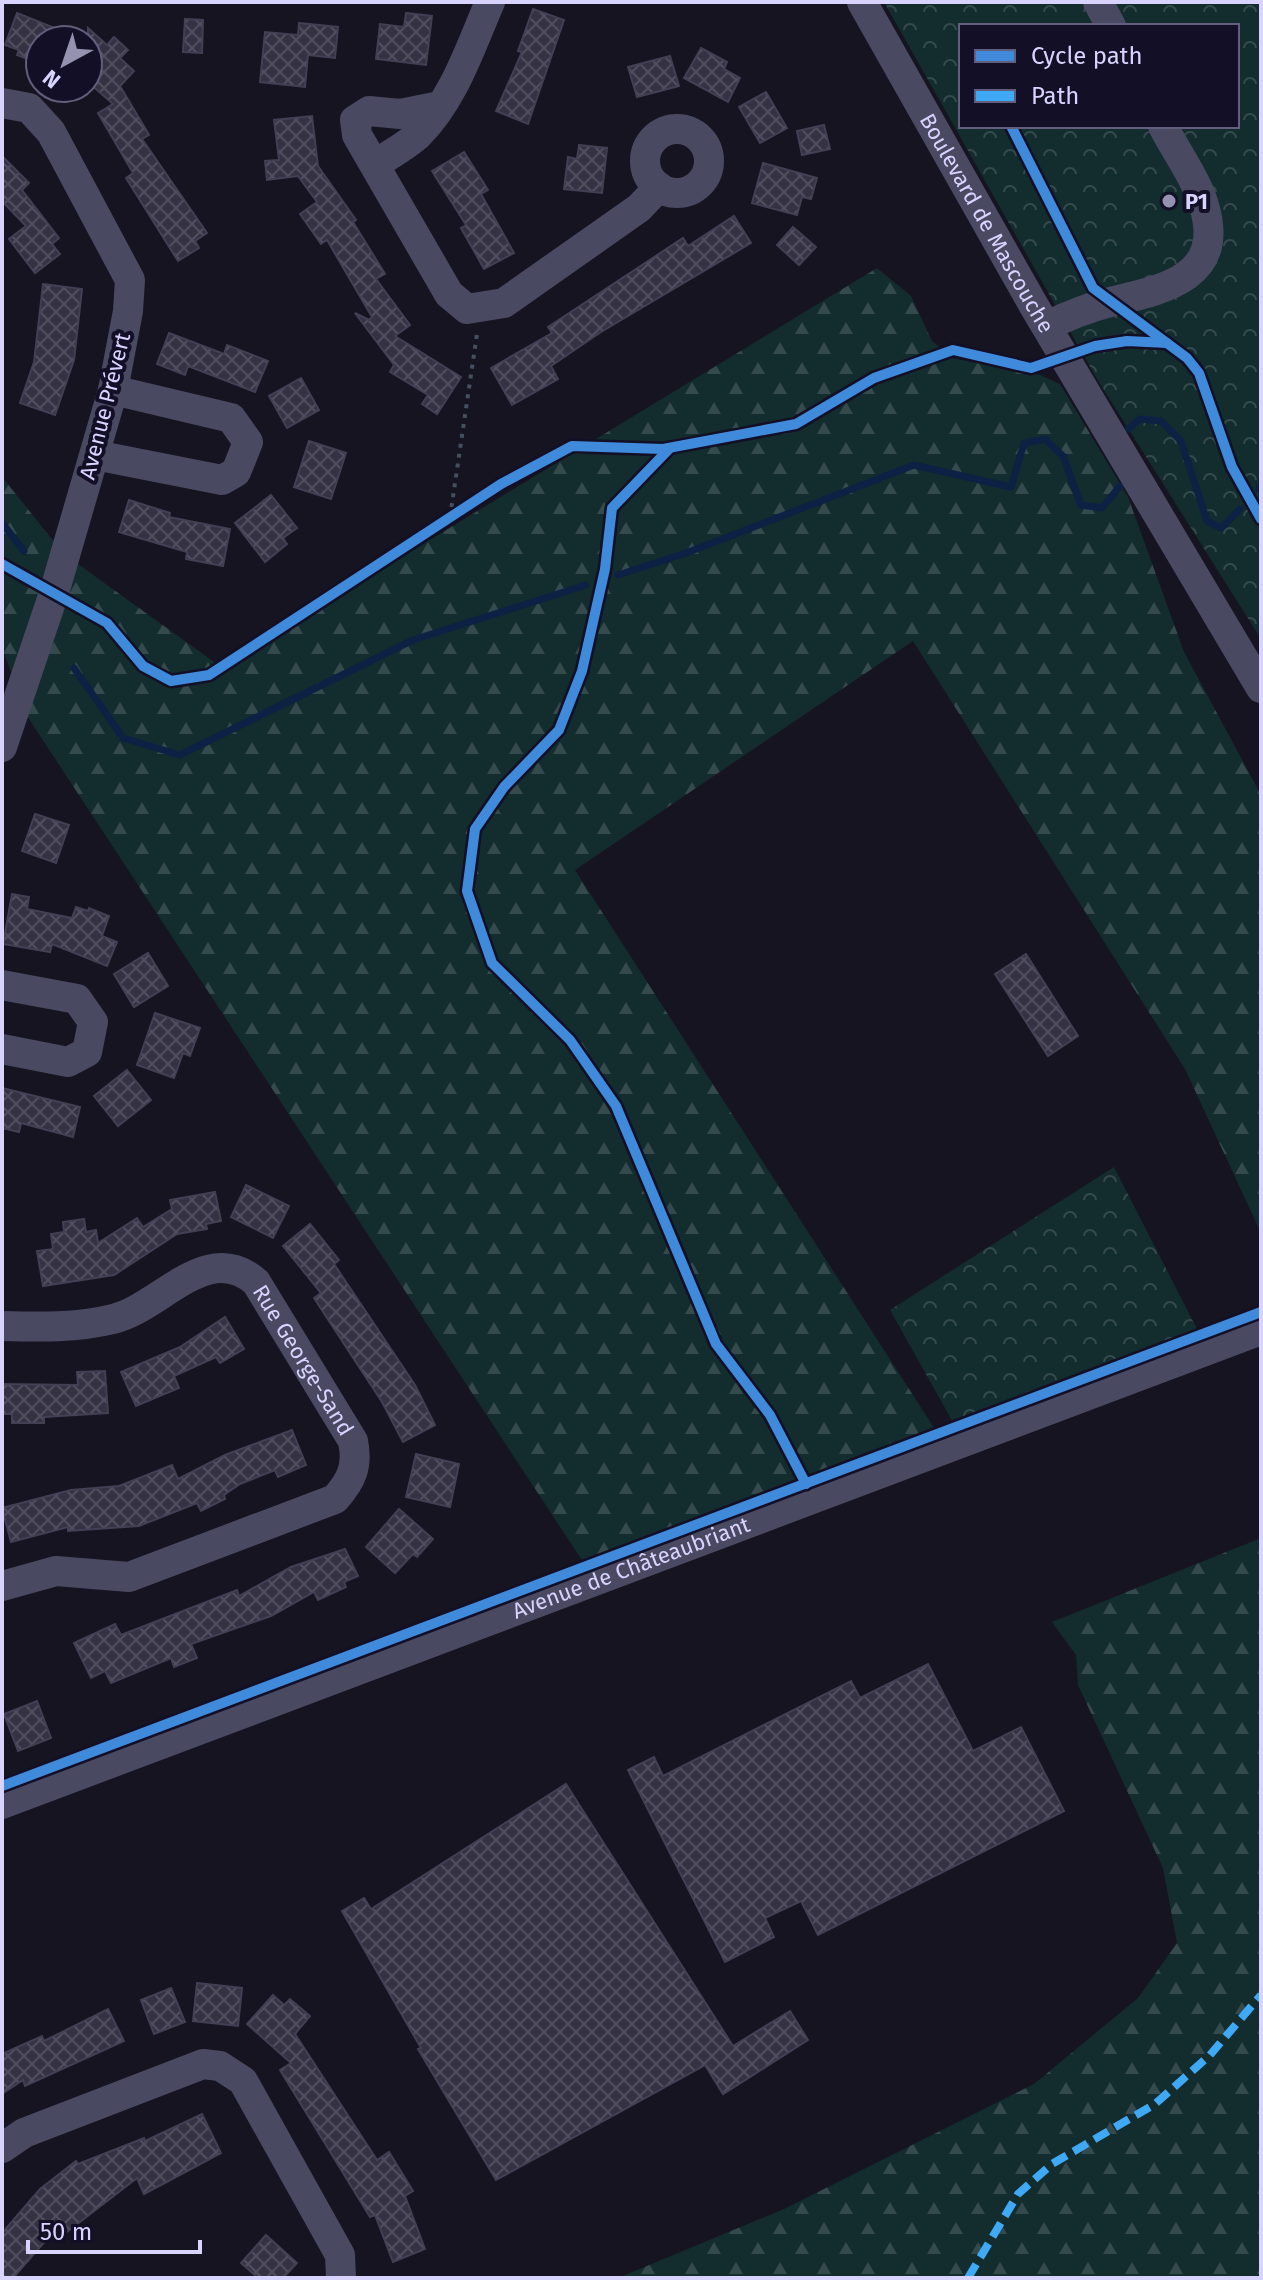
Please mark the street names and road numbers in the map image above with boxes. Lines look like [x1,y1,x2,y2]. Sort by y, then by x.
street label: Boulevard de Mascouche [914,109,1060,338]
street label: Avenue Prévert [74,330,136,482]
street label: Rue George-Sand [247,1279,360,1440]
street label: Avenue de Châteaubriant [508,1510,753,1624]

